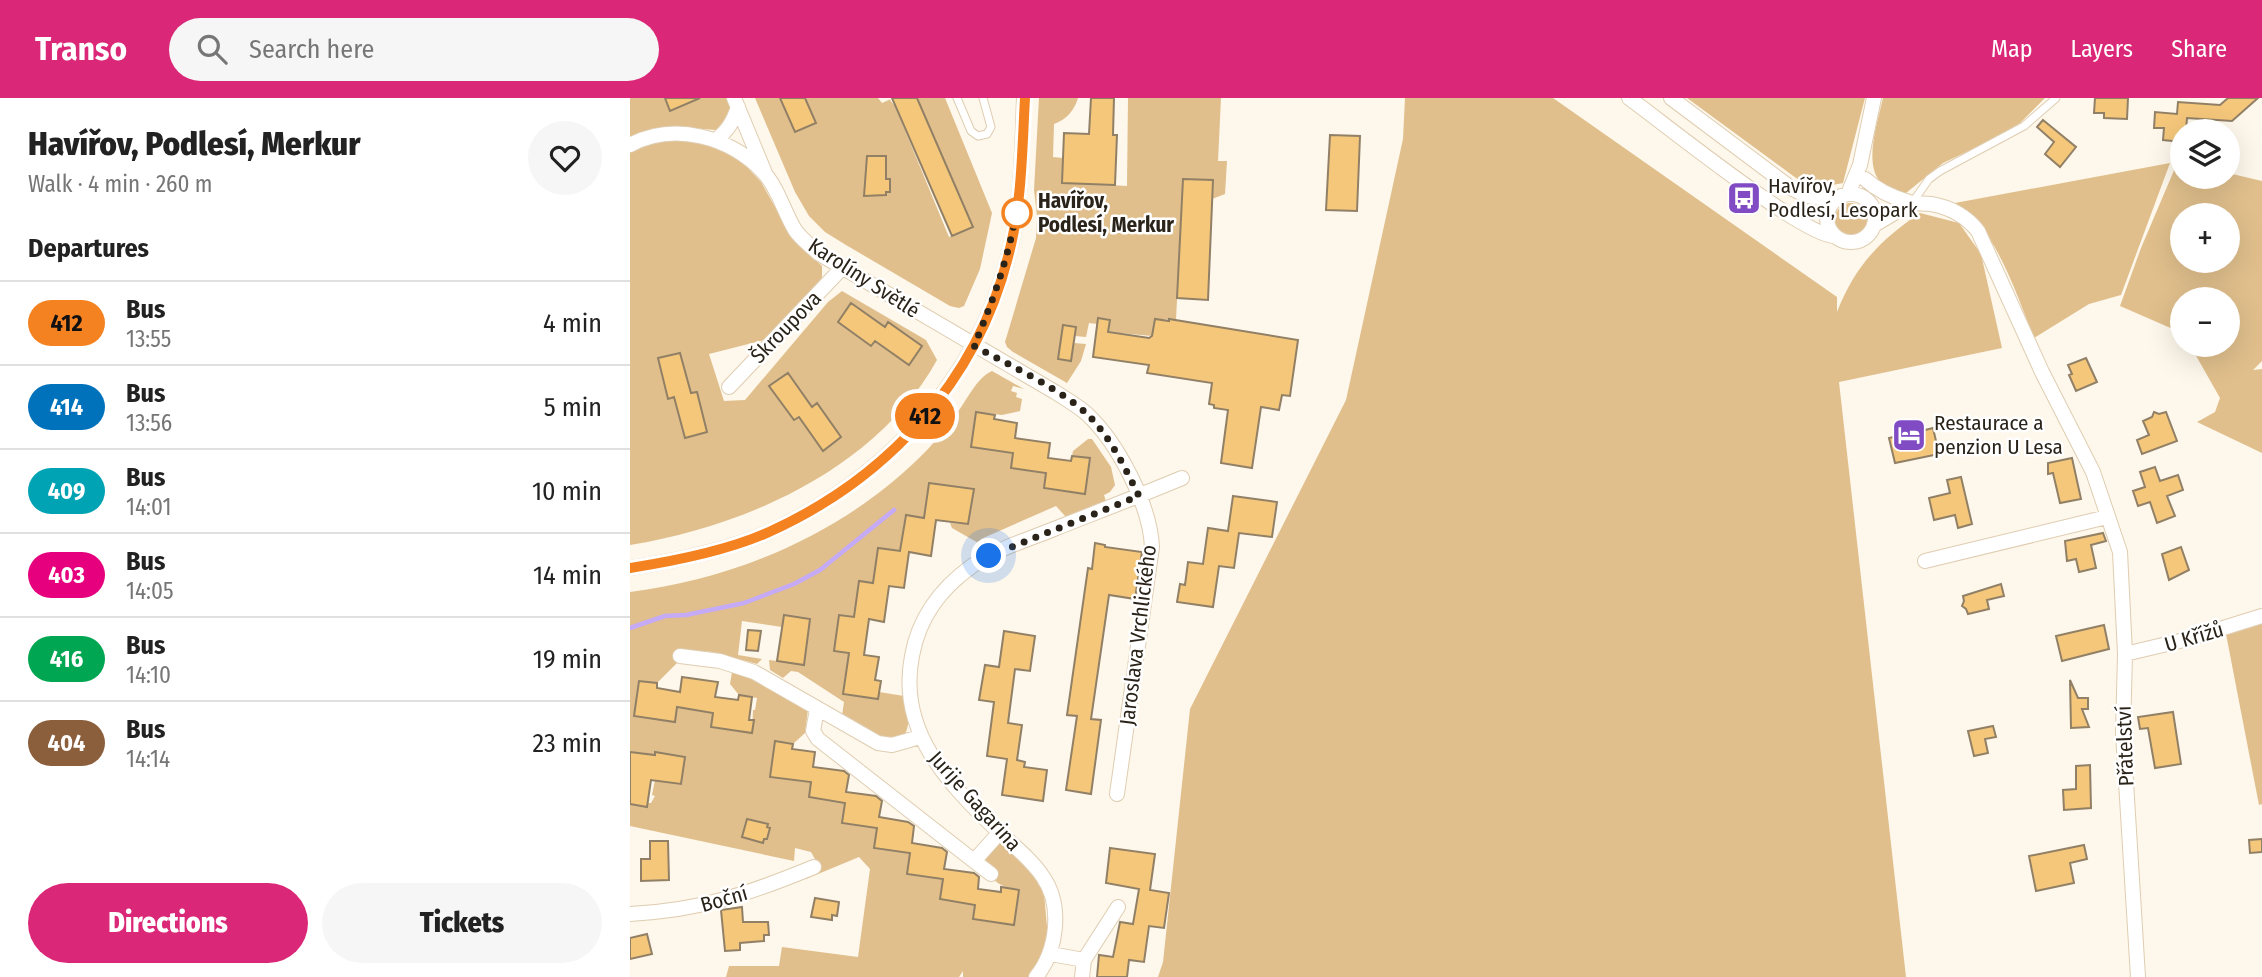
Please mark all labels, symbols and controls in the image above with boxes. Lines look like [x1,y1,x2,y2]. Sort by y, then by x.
search box [169,18,659,81]
text: Transo [35,29,127,69]
icon: search [193,30,231,68]
text: Search here [249,34,374,65]
text: Map [1991,35,2033,63]
text: Layers [2071,35,2133,63]
text: Share [2171,35,2227,63]
map controls [2170,119,2240,357]
button: layers [2170,119,2240,189]
button: heart [528,121,602,195]
text: Havířov, Podlesí, Merkur [28,124,360,164]
text: Walk · 4 min · 260 m [28,170,213,198]
place label: Havířov, Podlesí, Lesopark [1768,173,1918,223]
bus stop icon: Havířov, Podlesí, Lesopark [1725,179,1763,217]
place label: Havířov, Podlesí, Merkur [1038,188,1174,238]
marker: Havířov, Podlesí, Merkur [1002,198,1032,228]
button: + [2170,203,2240,273]
street label: Karolíny Světlé [803,232,925,324]
text: Departures [28,233,149,264]
street label: Škroupova [745,285,827,369]
button: − [2170,287,2240,357]
text: Bus [126,294,165,325]
text: 4 min [543,308,602,339]
text: 412 [51,309,83,337]
text: 13:55 [126,325,171,353]
text: Bus [126,378,165,409]
text: 5 min [544,392,602,423]
text: 414 [50,393,83,421]
line badge: 412 [885,393,965,439]
text: 412 [909,402,941,430]
text: 13:56 [126,409,172,437]
place label: Restaurace a penzion U Lesa [1934,410,2063,460]
hotel icon: Restaurace a penzion U Lesa [1890,416,1928,454]
text: Bus [126,462,165,493]
text: 10 min [532,476,602,507]
text: 409 [48,477,85,505]
text: 14:01 [126,493,171,521]
your location [971,538,1006,573]
street label: Jaroslava Vrchlického [1114,543,1162,727]
text: Bus [126,546,165,577]
text: 14 min [533,560,602,591]
text: 403 [48,561,85,589]
text: 14:05 [126,577,174,605]
street label: U Křížů [2162,616,2226,658]
text: Bus [126,630,165,661]
text: 19 min [533,644,602,675]
text: 416 [50,645,83,673]
text: 14:10 [126,661,171,689]
street label: Přátelství [2111,705,2139,787]
text: Bus [126,714,165,745]
text: 23 min [533,728,602,759]
text: 404 [48,729,85,757]
text: 14:14 [126,745,170,773]
street label: Jurije Gagarina [923,746,1027,856]
street label: Boční [697,880,751,918]
button: Directions [28,883,308,963]
button: Tickets [322,883,602,963]

